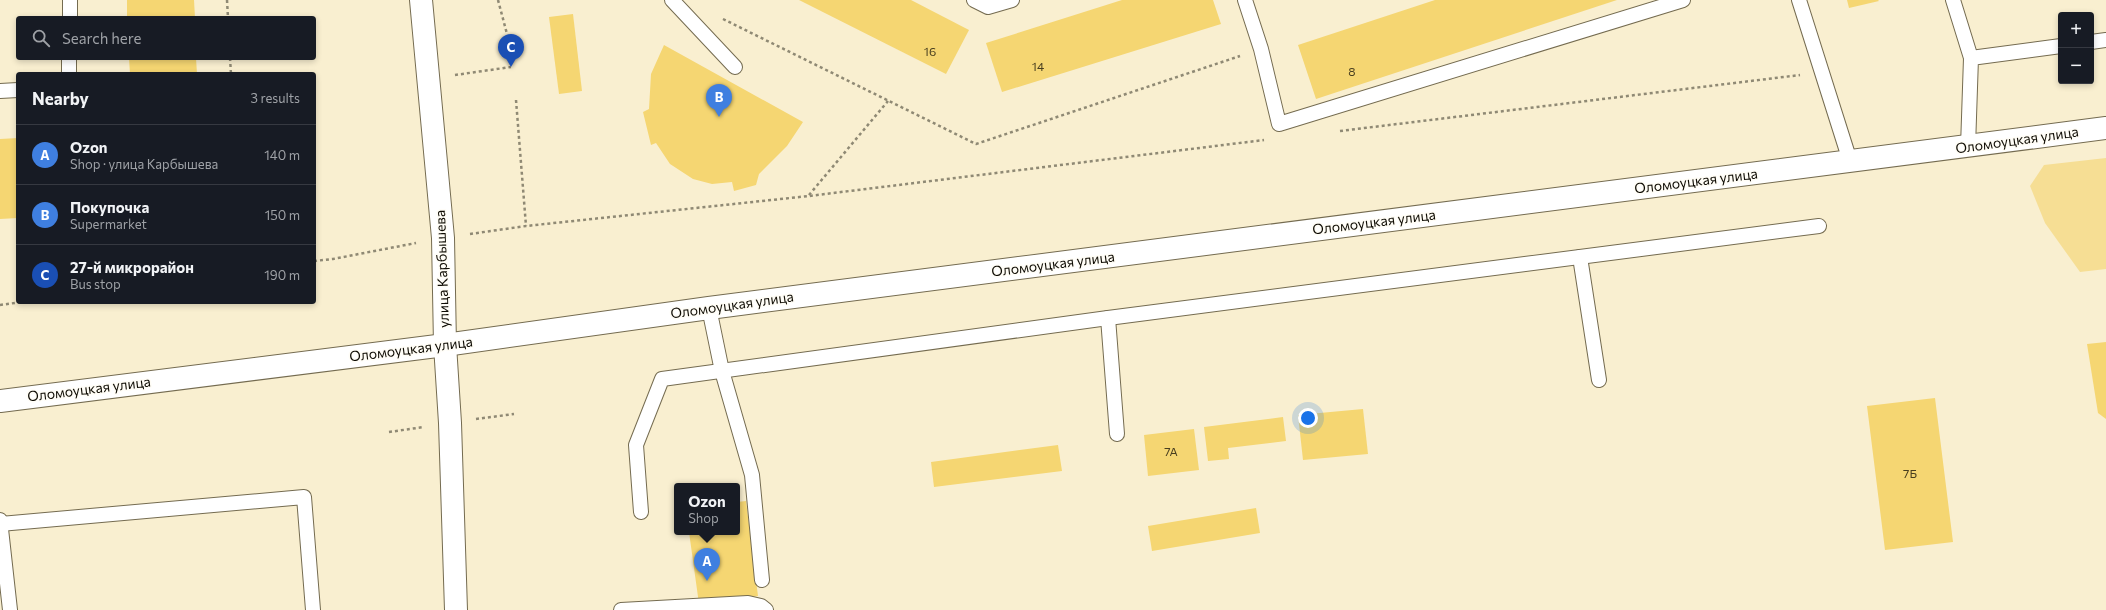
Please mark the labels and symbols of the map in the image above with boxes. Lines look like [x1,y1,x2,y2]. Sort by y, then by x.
pin: C [498,34,524,67]
house number: 16 [924,44,936,58]
house number: 14 [1032,59,1044,73]
house number: 8 [1348,64,1356,78]
pin: B [706,84,732,117]
street label: Оломоуцкая улица [1954,122,2080,157]
street label: Оломоуцкая улица [1633,165,1759,197]
street label: Оломоуцкая улица [1311,206,1437,238]
street label: улица Карбышева [431,210,452,328]
street label: Оломоуцкая улица [990,248,1116,280]
street label: Оломоуцкая улица [669,287,795,322]
street label: Оломоуцкая улица [348,333,474,365]
street label: Оломоуцкая улица [26,373,152,405]
your location [1298,408,1318,428]
house number: 7А [1164,444,1178,458]
house number: 7Б [1903,466,1917,480]
pin: A [694,548,720,581]

